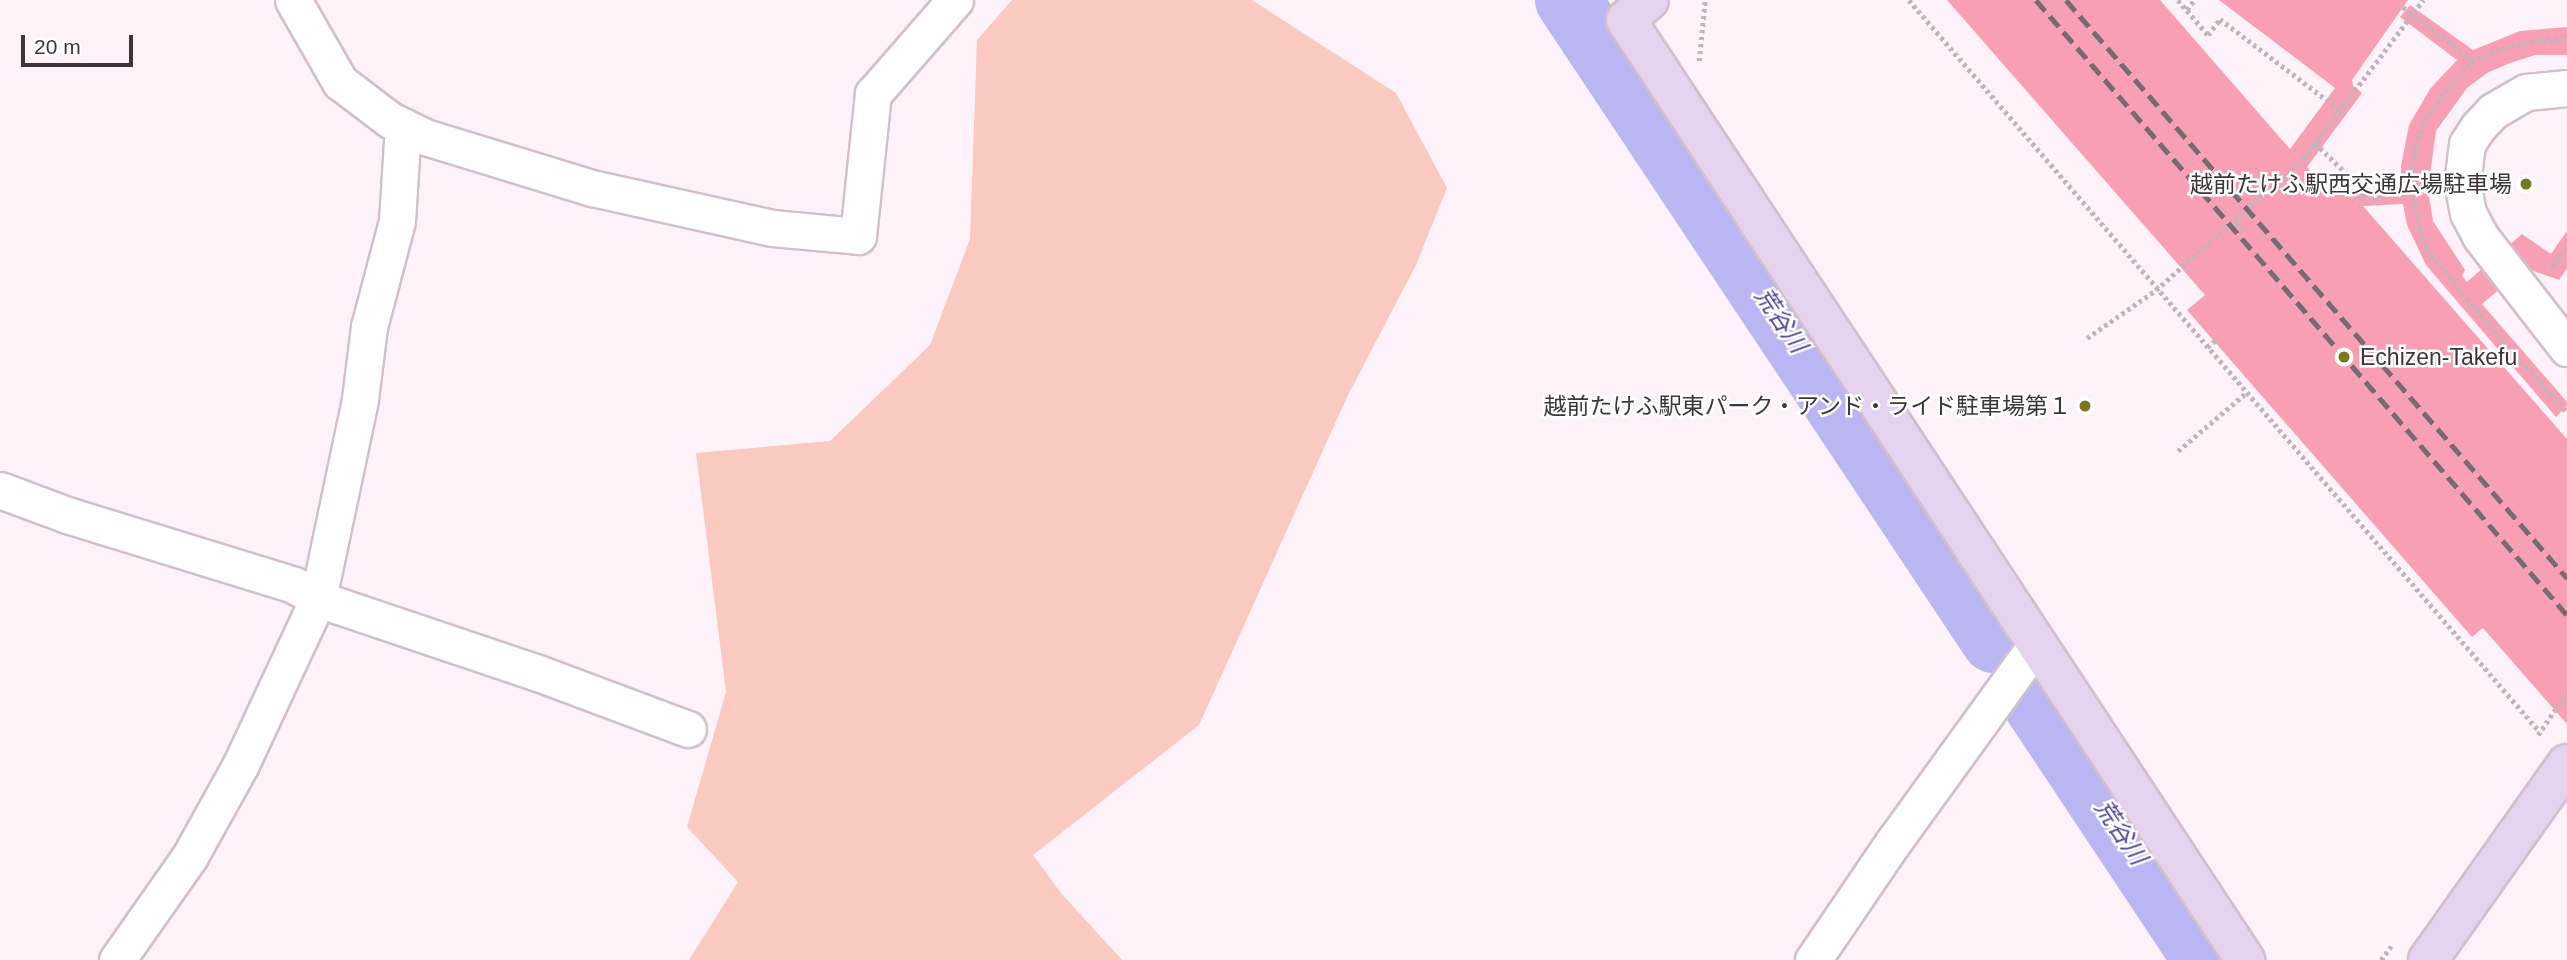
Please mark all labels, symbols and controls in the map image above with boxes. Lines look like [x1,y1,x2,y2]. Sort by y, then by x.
scale bar [24,21,136,65]
text: 20 m [34,35,81,58]
place label: 越前たけふ駅西交通広場駐車場 [2190,170,2512,198]
marker: 越前たけふ駅西交通広場駐車場 [2518,176,2534,192]
water label: 荒谷川 [1749,282,1813,358]
place label: Echizen-Takefu [2360,343,2517,371]
marker: Echizen-Takefu [2334,347,2354,367]
place label: 越前たけふ駅東パーク・アンド・ライド駐車場第１ [1542,392,2071,420]
marker: 越前たけふ駅東パーク・アンド・ライド駐車場第１ [2077,398,2093,414]
water label: 荒谷川 [2089,794,2153,870]

